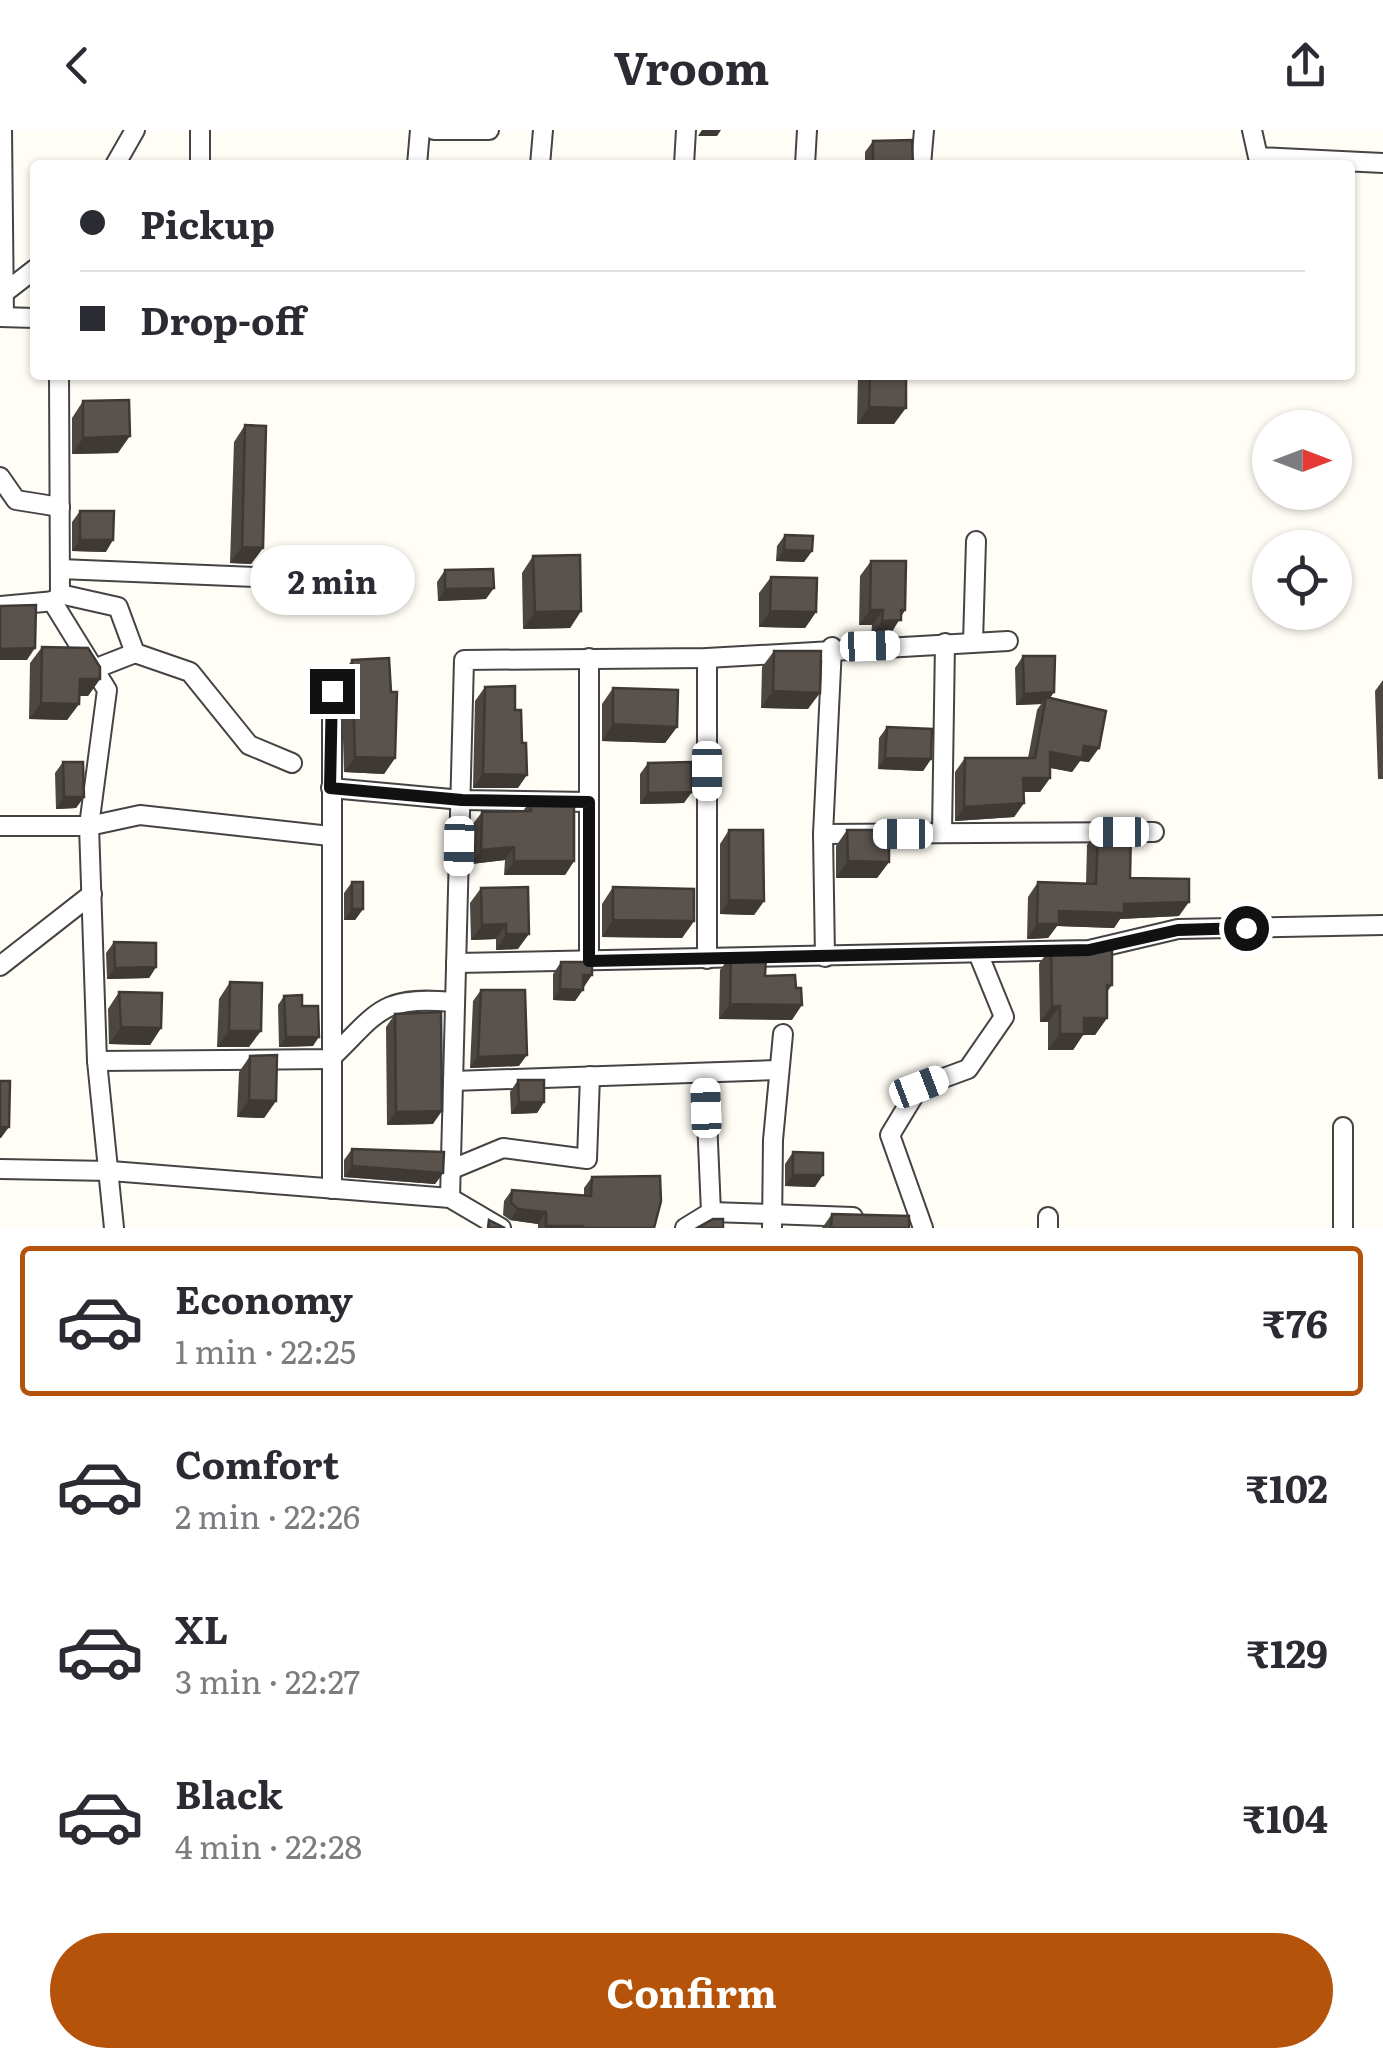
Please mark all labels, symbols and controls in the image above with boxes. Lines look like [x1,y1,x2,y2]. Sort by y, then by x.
text: Vroom [614,32,769,99]
icon: back [50,38,105,93]
icon: share [1278,38,1333,93]
text: Pickup [140,194,275,251]
text: Drop-off [140,290,305,347]
north arrow [1252,410,1352,510]
map controls [1252,410,1352,630]
button: locate [1252,530,1352,630]
callout: 2 min [250,546,414,616]
text: 2 min [288,556,377,604]
car [839,630,901,662]
route end [310,669,355,714]
car [692,741,722,801]
car [443,816,475,876]
car [1089,817,1149,847]
car [873,819,933,849]
route start [1224,906,1269,951]
car [886,1062,952,1112]
car [690,1077,722,1139]
text: Economy [175,1269,353,1326]
icon: car [55,1276,145,1366]
text: ₹76 [1262,1293,1328,1350]
text: 1 min · 22:25 [175,1326,356,1374]
text: Comfort [175,1434,339,1491]
icon: car [55,1441,145,1531]
text: ₹102 [1246,1458,1328,1515]
text: 2 min · 22:26 [175,1491,360,1539]
text: XL [175,1599,228,1656]
icon: car [55,1606,145,1696]
text: ₹129 [1247,1623,1328,1680]
text: 3 min · 22:27 [175,1656,360,1704]
text: Black [175,1764,283,1821]
icon: car [55,1771,145,1861]
text: ₹104 [1243,1788,1328,1845]
text: 4 min · 22:28 [175,1821,362,1869]
button: Confirm [50,1933,1333,2048]

